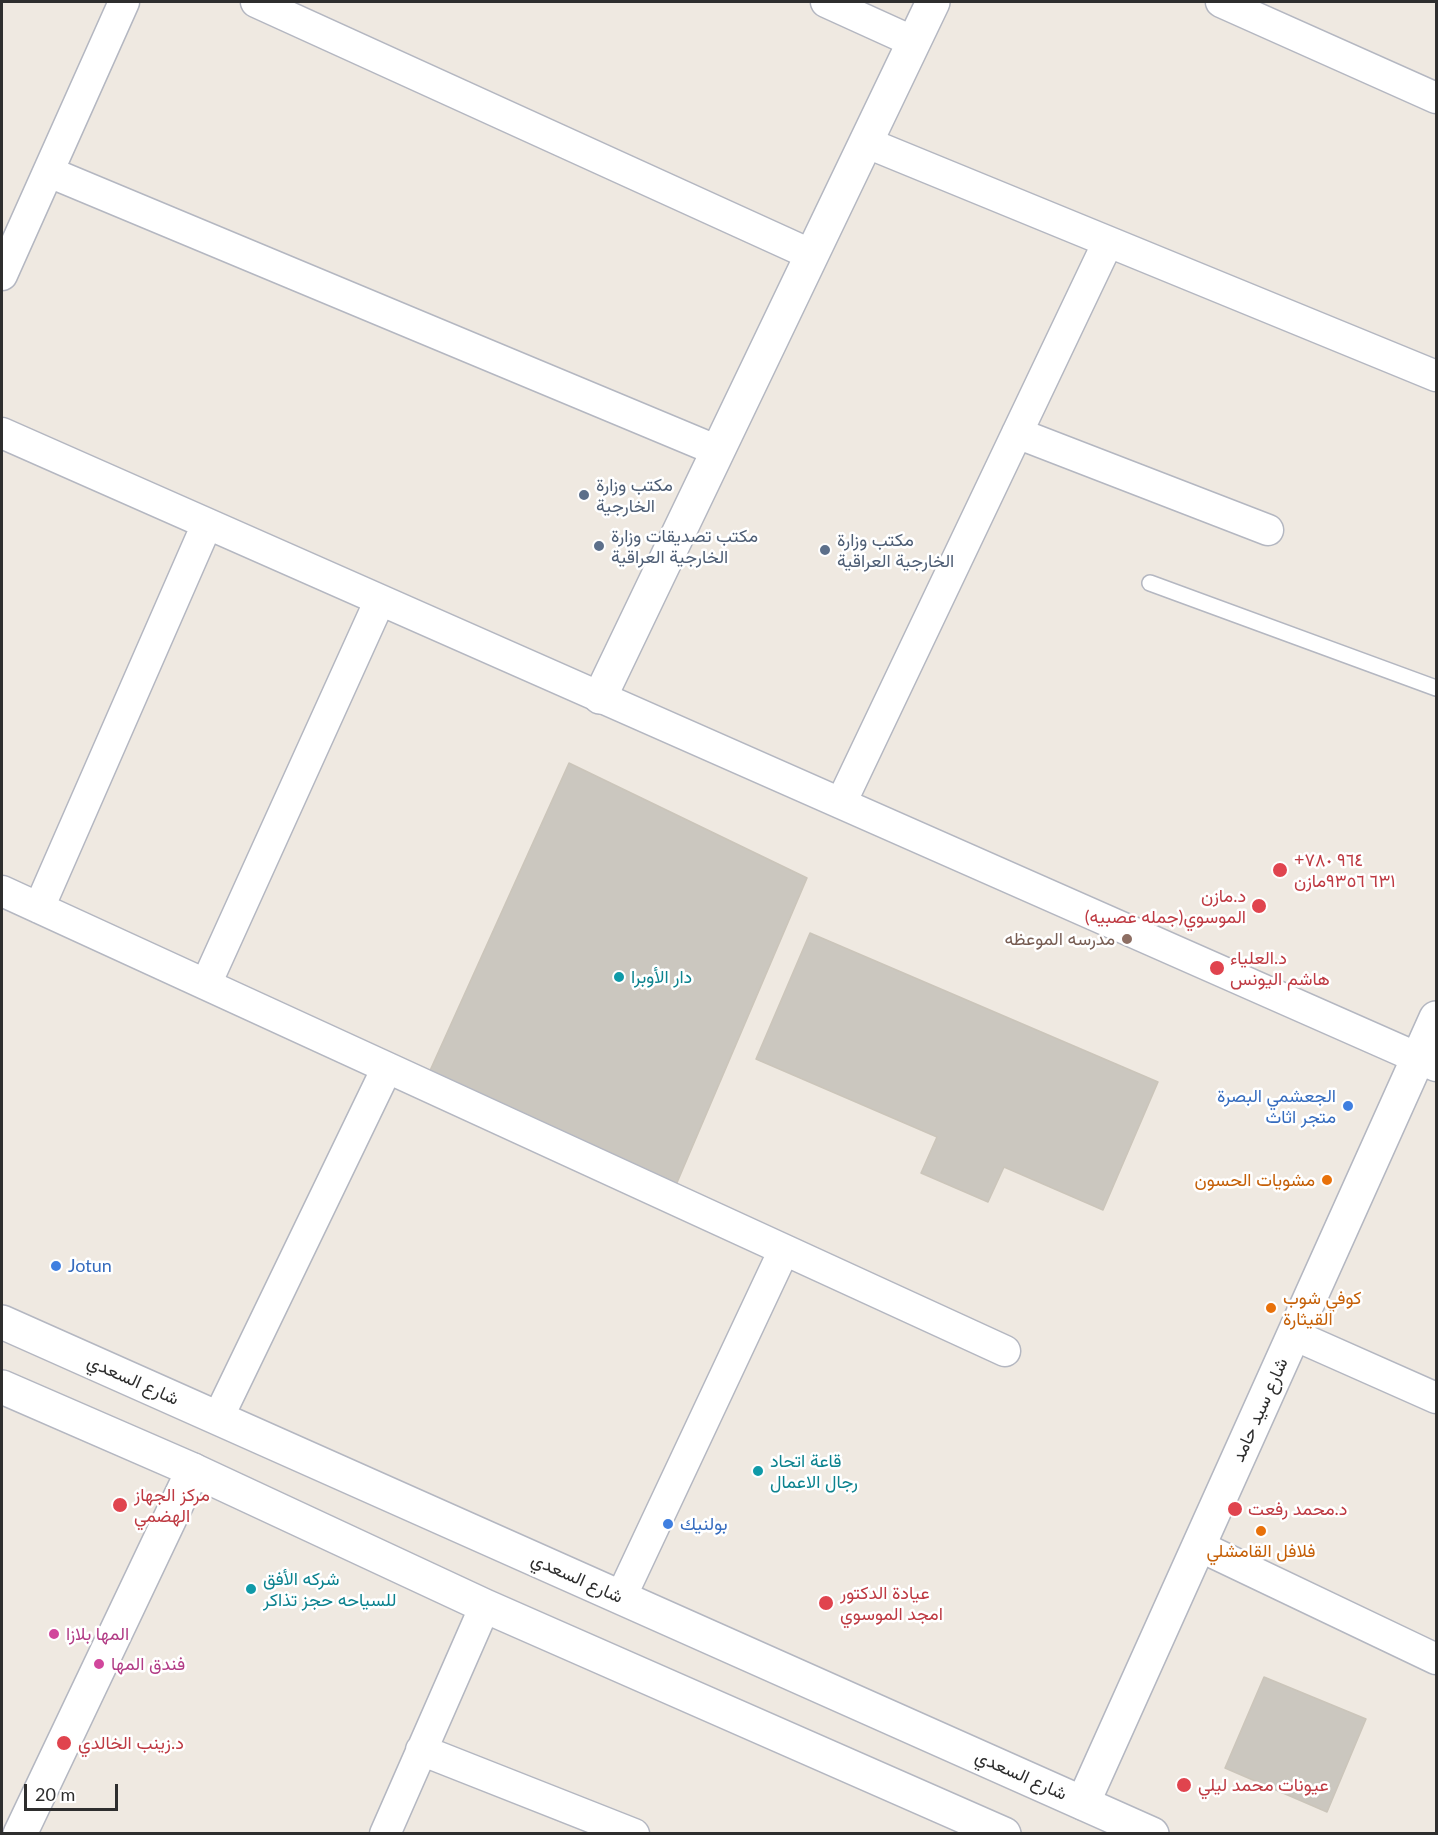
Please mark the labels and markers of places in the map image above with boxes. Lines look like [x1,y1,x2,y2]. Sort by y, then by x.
place label: مكتب وزارة الخارجية [596,474,673,516]
marker: مكتب وزارة الخارجية [577,488,591,502]
place label: مكتب تصديقات وزارة الخارجية العراقية [611,525,758,568]
place label: مكتب وزارة الخارجية العراقية [837,529,954,572]
marker: مكتب تصديقات وزارة الخارجية العراقية [592,539,606,553]
marker: مكتب وزارة الخارجية العراقية [818,543,832,557]
place label: +٩٦٤ ٧٨٠ ٦٣١ ٩٣٥٦مازن [1294,849,1395,892]
marker: +٩٦٤ ٧٨٠ ٦٣١ ٩٣٥٦مازن [1271,861,1289,879]
place label: د.مازن الموسوي(جمله عصبيه) [1085,885,1246,928]
marker: د.مازن الموسوي(جمله عصبيه) [1250,897,1268,915]
place label: مدرسه الموعظه [1004,928,1115,950]
marker: مدرسه الموعظه [1120,932,1134,946]
place label: د.العلياء هاشم اليونس [1230,947,1330,990]
marker: د.العلياء هاشم اليونس [1208,959,1226,977]
place label: دار الأوبرا [631,966,692,988]
marker: دار الأوبرا [612,970,626,984]
place label: الجعشمي البصرة متجر اثاث [1217,1085,1336,1128]
marker: الجعشمي البصرة متجر اثاث [1341,1099,1355,1113]
place label: مشويات الحسون [1195,1169,1315,1191]
marker: مشويات الحسون [1320,1173,1334,1187]
place label: Jotun [68,1255,112,1277]
marker: Jotun [49,1259,63,1273]
place label: كوفي شوب القيثارة [1283,1287,1361,1330]
marker: كوفي شوب القيثارة [1264,1301,1278,1315]
place label: قاعة اتحاد رجال الاعمال [770,1450,858,1492]
marker: قاعة اتحاد رجال الاعمال [751,1464,765,1478]
place label: مركز الجهاز الهضمي [134,1484,210,1526]
marker: مركز الجهاز الهضمي [111,1496,129,1514]
place label: د.محمد رفعت [1248,1498,1347,1520]
marker: د.محمد رفعت [1226,1500,1244,1518]
place label: بولنيك [680,1513,727,1535]
marker: بولنيك [661,1517,675,1531]
marker: فلافل القامشلي [1254,1524,1268,1538]
place label: فلافل القامشلي [1206,1540,1316,1562]
place label: شركه الأفق للسياحه حجز تذاكر [263,1568,396,1610]
marker: شركه الأفق للسياحه حجز تذاكر [244,1582,258,1596]
place label: عيادة الدكتور امجد الموسوي [840,1582,943,1624]
marker: عيادة الدكتور امجد الموسوي [817,1594,835,1612]
place label: المها بلازا [66,1623,129,1645]
marker: المها بلازا [47,1627,61,1641]
place label: فندق المها [111,1653,185,1675]
marker: فندق المها [92,1657,106,1671]
place label: د.زينب الخالدي [78,1732,184,1754]
marker: د.زينب الخالدي [55,1734,73,1752]
place label: عيونات محمد ليلي [1198,1774,1329,1796]
marker: عيونات محمد ليلي [1175,1776,1193,1794]

